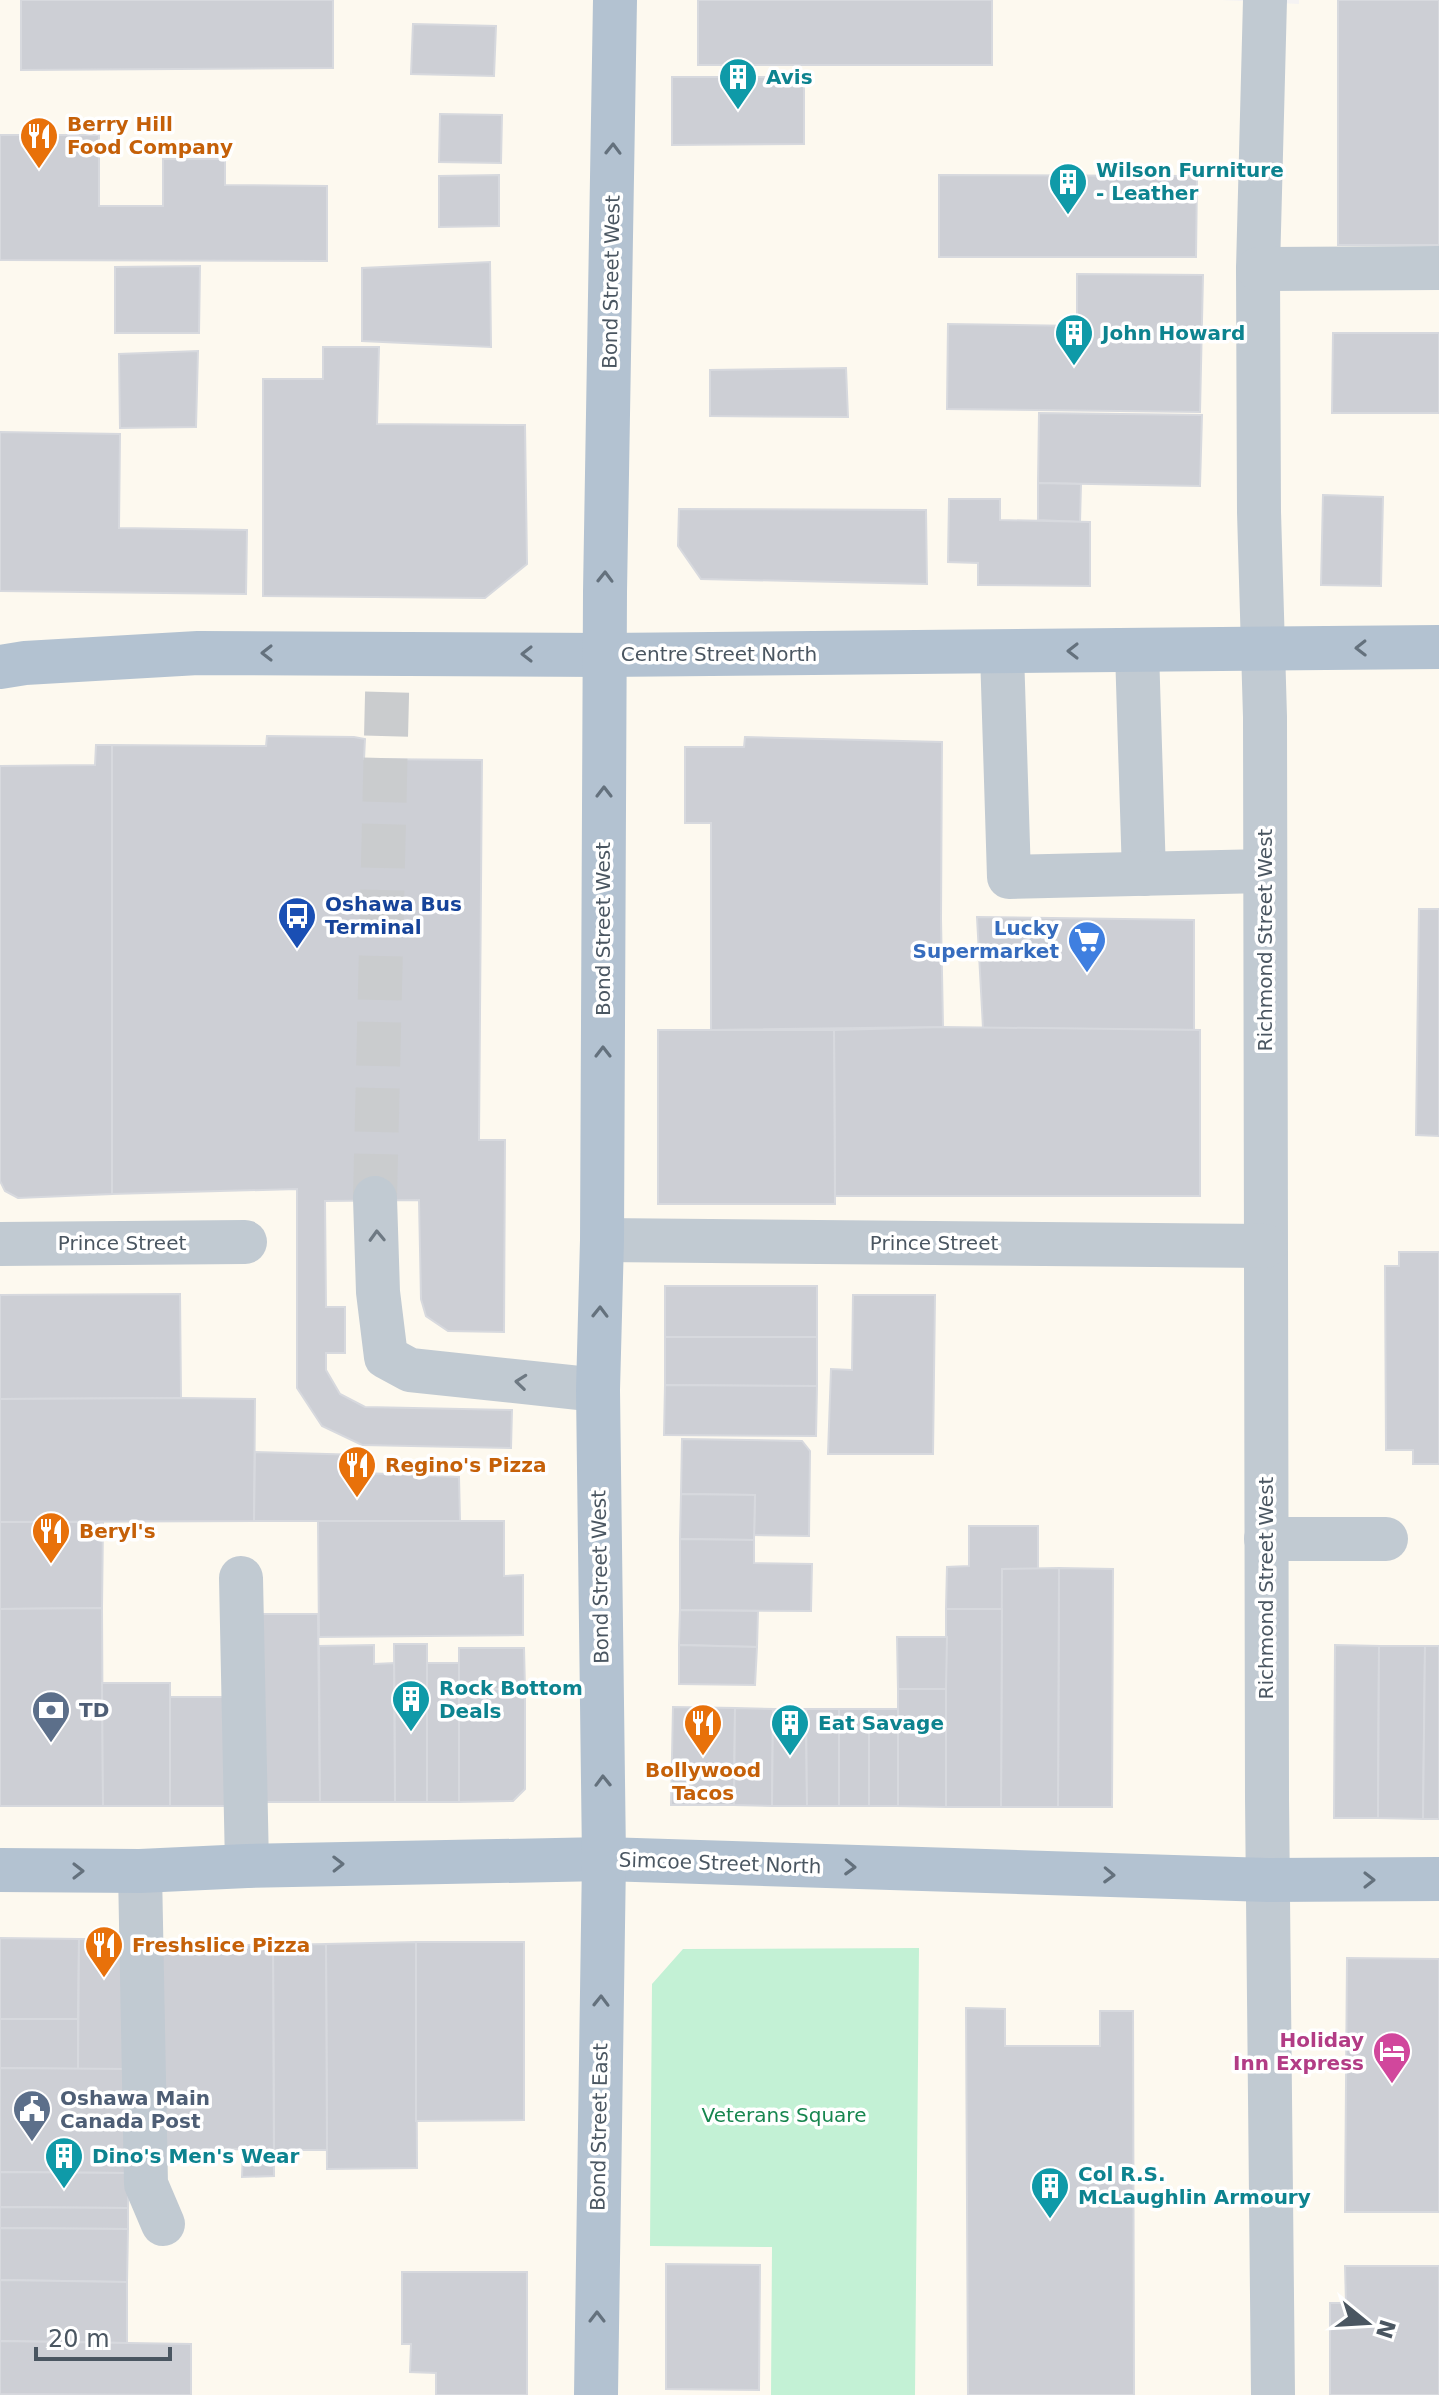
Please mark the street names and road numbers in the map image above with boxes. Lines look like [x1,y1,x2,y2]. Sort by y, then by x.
street label: Bond Street West [597,195,625,369]
street label: Centre Street North [621,642,817,666]
street label: Richmond Street West [1253,828,1277,1051]
street label: Bond Street West [591,842,615,1016]
street label: Prince Street [58,1231,186,1255]
street label: Prince Street [870,1231,998,1255]
street label: Richmond Street West [1254,1476,1278,1699]
street label: Bond Street West [586,1490,614,1664]
street label: Simcoe Street North [618,1847,822,1879]
street label: Bond Street East [586,2043,612,2211]

